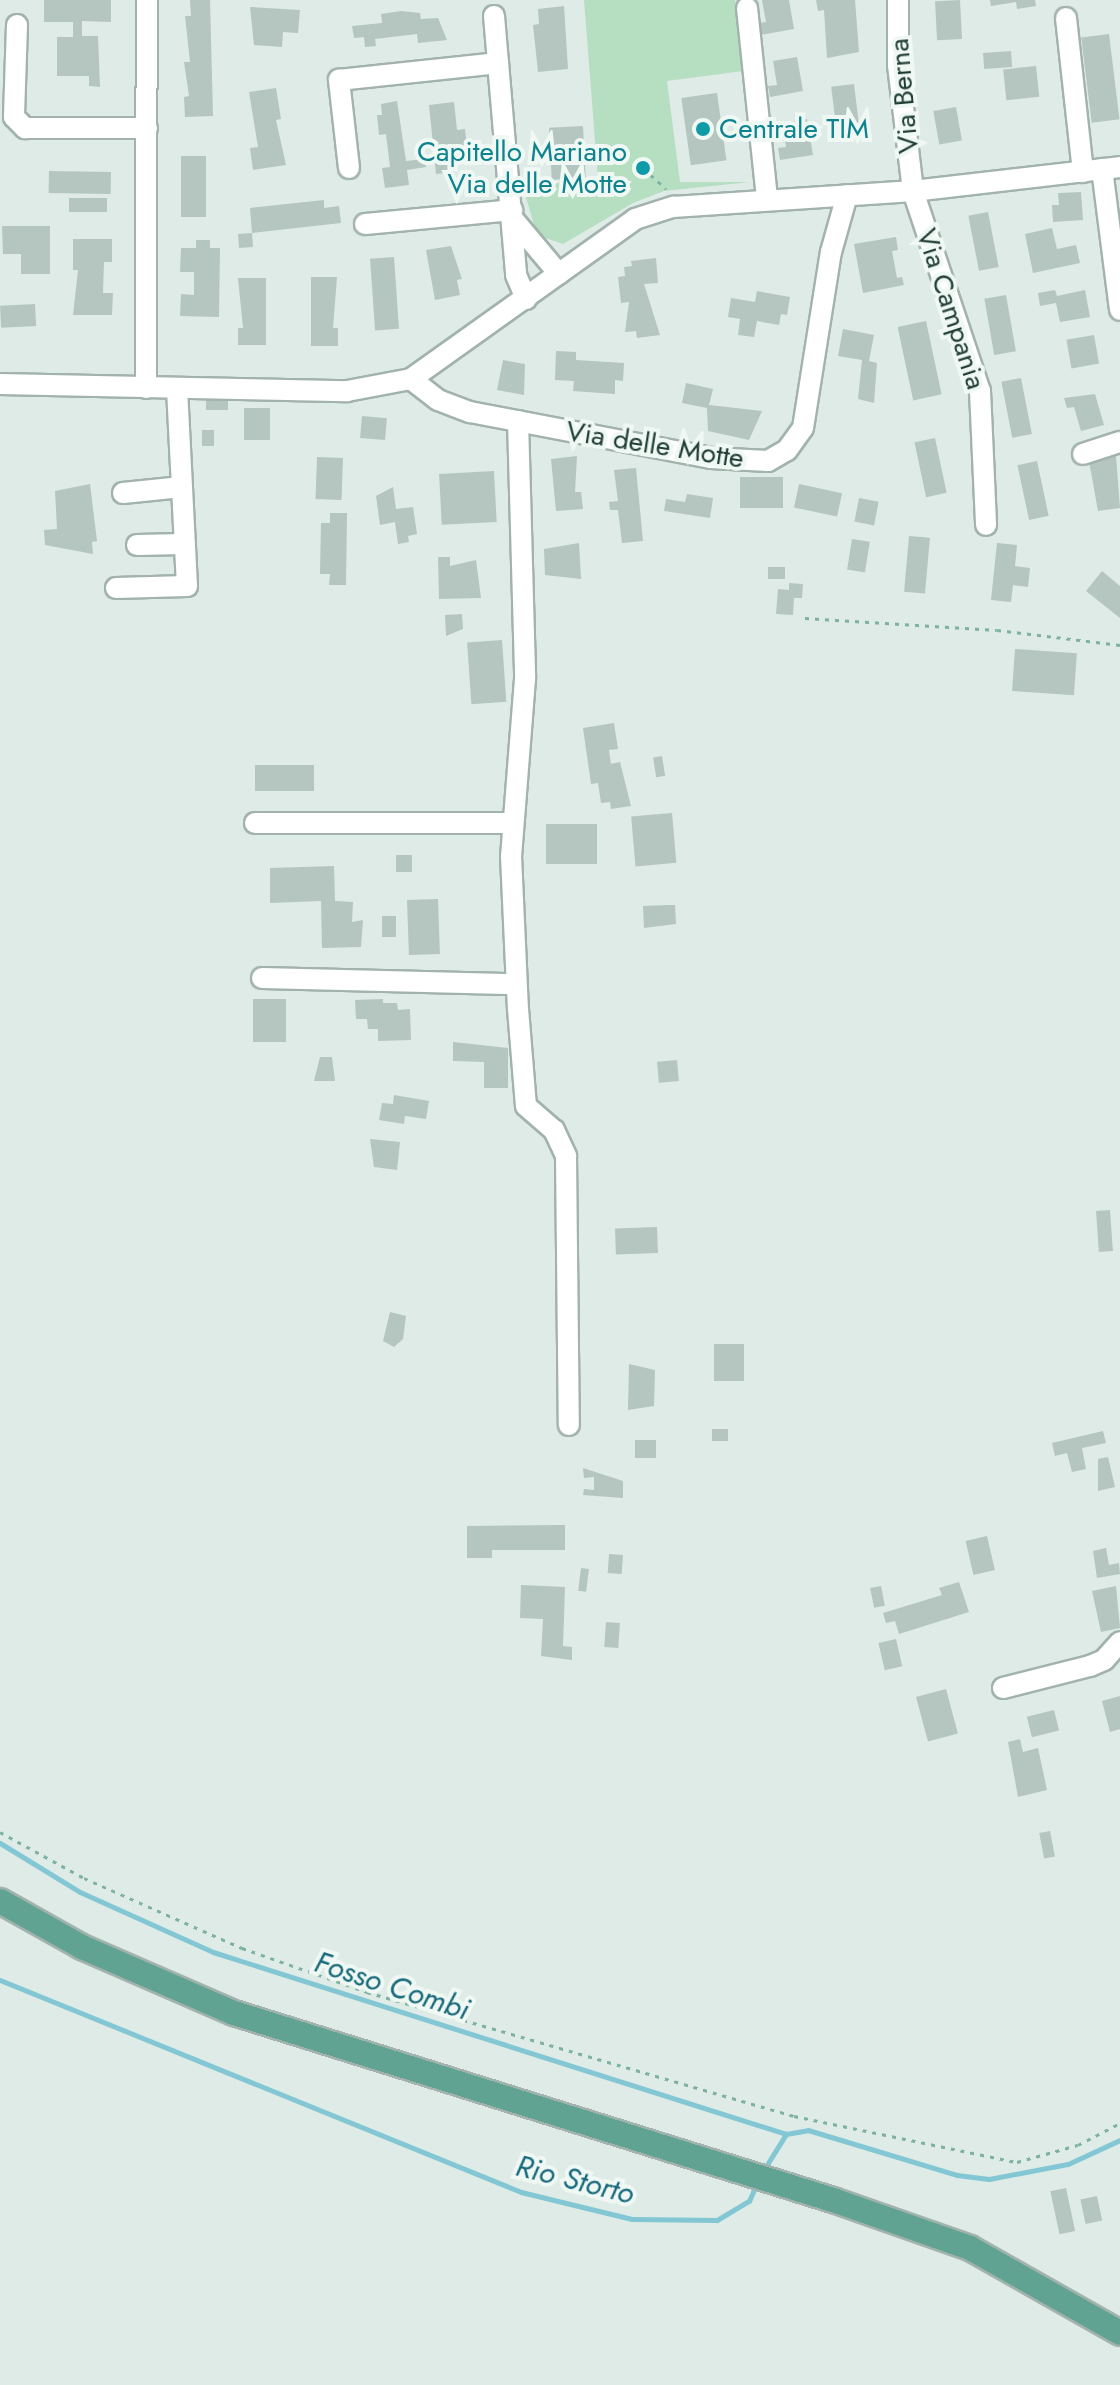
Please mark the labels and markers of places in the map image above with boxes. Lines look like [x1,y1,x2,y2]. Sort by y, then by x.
place label: Centrale TIM [719,112,869,146]
marker: Centrale TIM [694,120,712,138]
place label: Capitello Mariano Via delle Motte [417,135,627,201]
marker: Capitello Mariano Via delle Motte [634,159,652,177]

